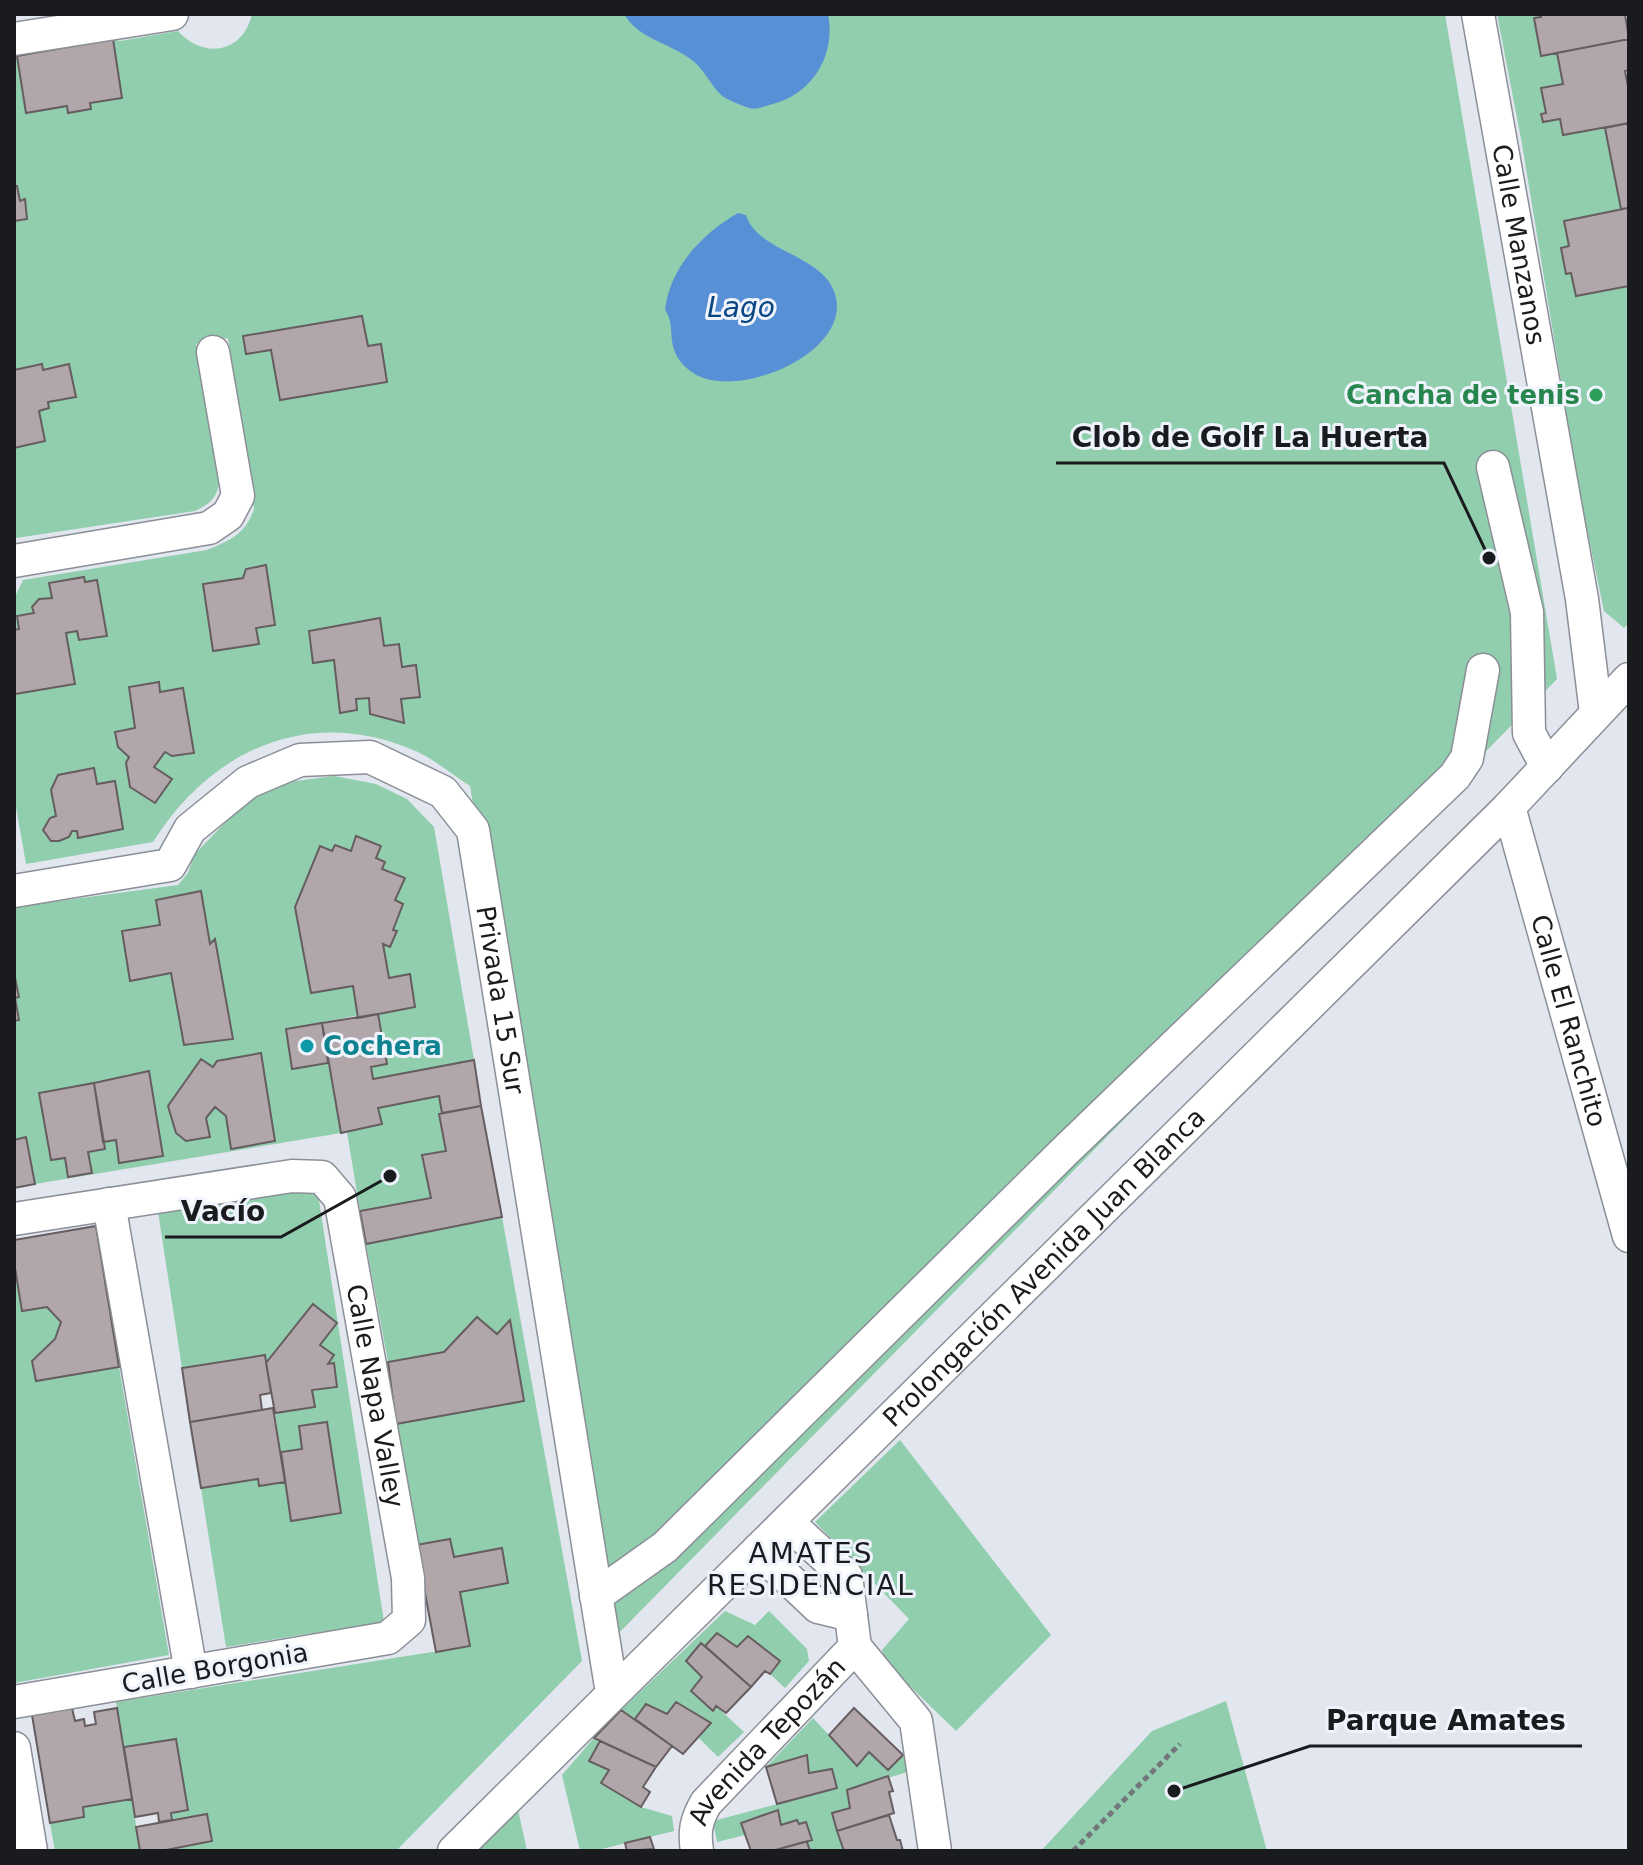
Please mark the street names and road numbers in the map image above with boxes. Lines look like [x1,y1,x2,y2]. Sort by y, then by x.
street label: Calle Manzanos [1486,142,1552,347]
street label: Privada 15 Sur [470,904,530,1097]
street label: Calle El Ranchito [1525,911,1613,1130]
street label: Prolongación Avenida Juan Blanca [877,1102,1211,1433]
street label: Calle Napa Valley [341,1282,410,1510]
street label: Calle Borgonia [119,1637,311,1699]
street label: Avenida Tepozán [682,1652,852,1829]

